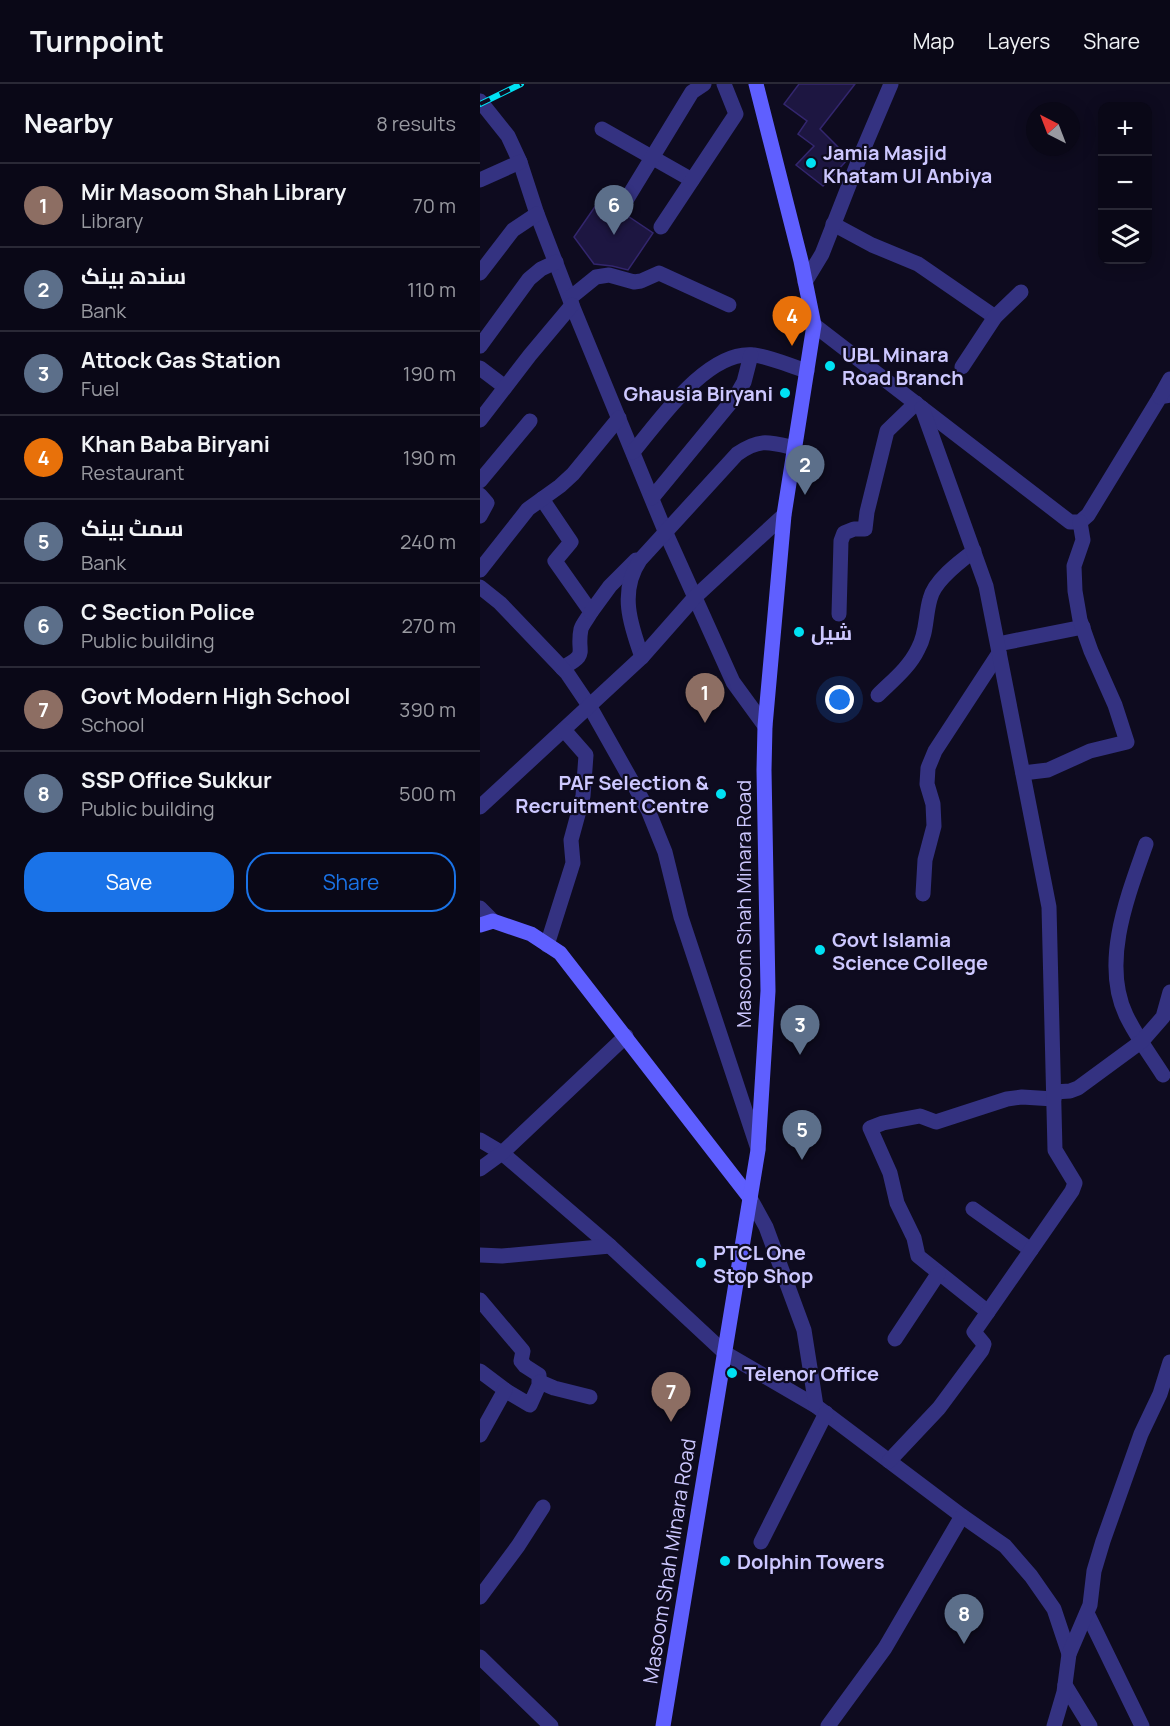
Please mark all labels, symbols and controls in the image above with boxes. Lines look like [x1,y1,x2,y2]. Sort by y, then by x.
text: Turnpoint [30,22,164,60]
text: Map [913,27,954,55]
text: Layers [987,27,1050,55]
text: Share [1083,27,1140,55]
north arrow [1026,102,1080,156]
map controls [1098,102,1152,264]
button: + [1098,102,1152,156]
text: Nearby [24,105,113,141]
text: 8 results [376,110,456,137]
place label: Jamia Masjid Khatam Ul Anbiya [823,139,992,189]
marker: Jamia Masjid Khatam Ul Anbiya [804,156,818,170]
button: − [1098,156,1152,210]
text: Mir Masoom Shah Library [81,177,346,207]
pin: 6 [594,186,634,235]
text: 1 [39,192,48,219]
text: 70 m [413,192,456,219]
text: Library [81,207,143,234]
button: layers [1098,210,1152,264]
text: سندھ بینک [81,261,186,291]
text: 2 [38,276,49,303]
text: 110 m [407,276,456,303]
pin: 4 [772,296,812,346]
text: Bank [81,297,126,324]
place label: UBL Minara Road Branch [842,341,964,391]
text: Attock Gas Station [81,345,281,375]
marker: UBL Minara Road Branch [823,359,837,373]
text: 3 [38,360,49,387]
text: 190 m [403,360,456,387]
text: Fuel [81,375,119,402]
place label: Ghausia Biryani [624,380,773,407]
marker: Ghausia Biryani [778,386,792,400]
text: Khan Baba Biryani [81,429,270,459]
text: 4 [37,444,50,471]
text: 190 m [403,444,456,471]
pin: 2 [786,446,824,495]
text: Restaurant [81,459,185,486]
text: سمٹ بینک [81,513,184,543]
text: 5 [38,528,49,555]
text: 240 m [400,528,456,555]
text: Bank [81,549,126,576]
text: C Section Police [81,597,255,627]
text: 6 [37,612,50,639]
text: 270 m [401,612,456,639]
place label: شیل [811,619,852,646]
marker: شیل [792,625,806,639]
text: Public building [81,627,215,654]
pin: 1 [686,674,724,723]
text: Govt Modern High School [81,681,351,711]
your location [825,685,854,714]
text: 7 [38,696,49,723]
text: 390 m [399,696,456,723]
text: School [81,711,145,738]
text: SSP Office Sukkur [81,765,272,795]
place label: PAF Selection & Recruitment Centre [515,769,710,819]
text: 8 [37,780,50,807]
text: 500 m [399,780,456,807]
street label: Masoom Shah Minara Road [730,780,757,1028]
marker: PAF Selection & Recruitment Centre [714,787,728,801]
text: Public building [81,795,215,822]
button: Save [24,852,234,912]
button: Share [246,852,456,912]
place label: Govt Islamia Science College [832,926,988,976]
marker: Govt Islamia Science College [813,943,827,957]
pin: 3 [780,1006,820,1055]
pin: 5 [782,1110,822,1160]
place label: PTCL One Stop Shop [713,1239,813,1289]
marker: PTCL One Stop Shop [694,1256,708,1270]
place label: Telenor Office [744,1360,879,1387]
marker: Telenor Office [725,1366,739,1380]
pin: 7 [652,1372,690,1422]
street label: Masoom Shah Minara Road [636,1436,702,1686]
place label: Dolphin Towers [737,1548,885,1575]
marker: Dolphin Towers [718,1554,732,1568]
pin: 8 [944,1594,984,1644]

